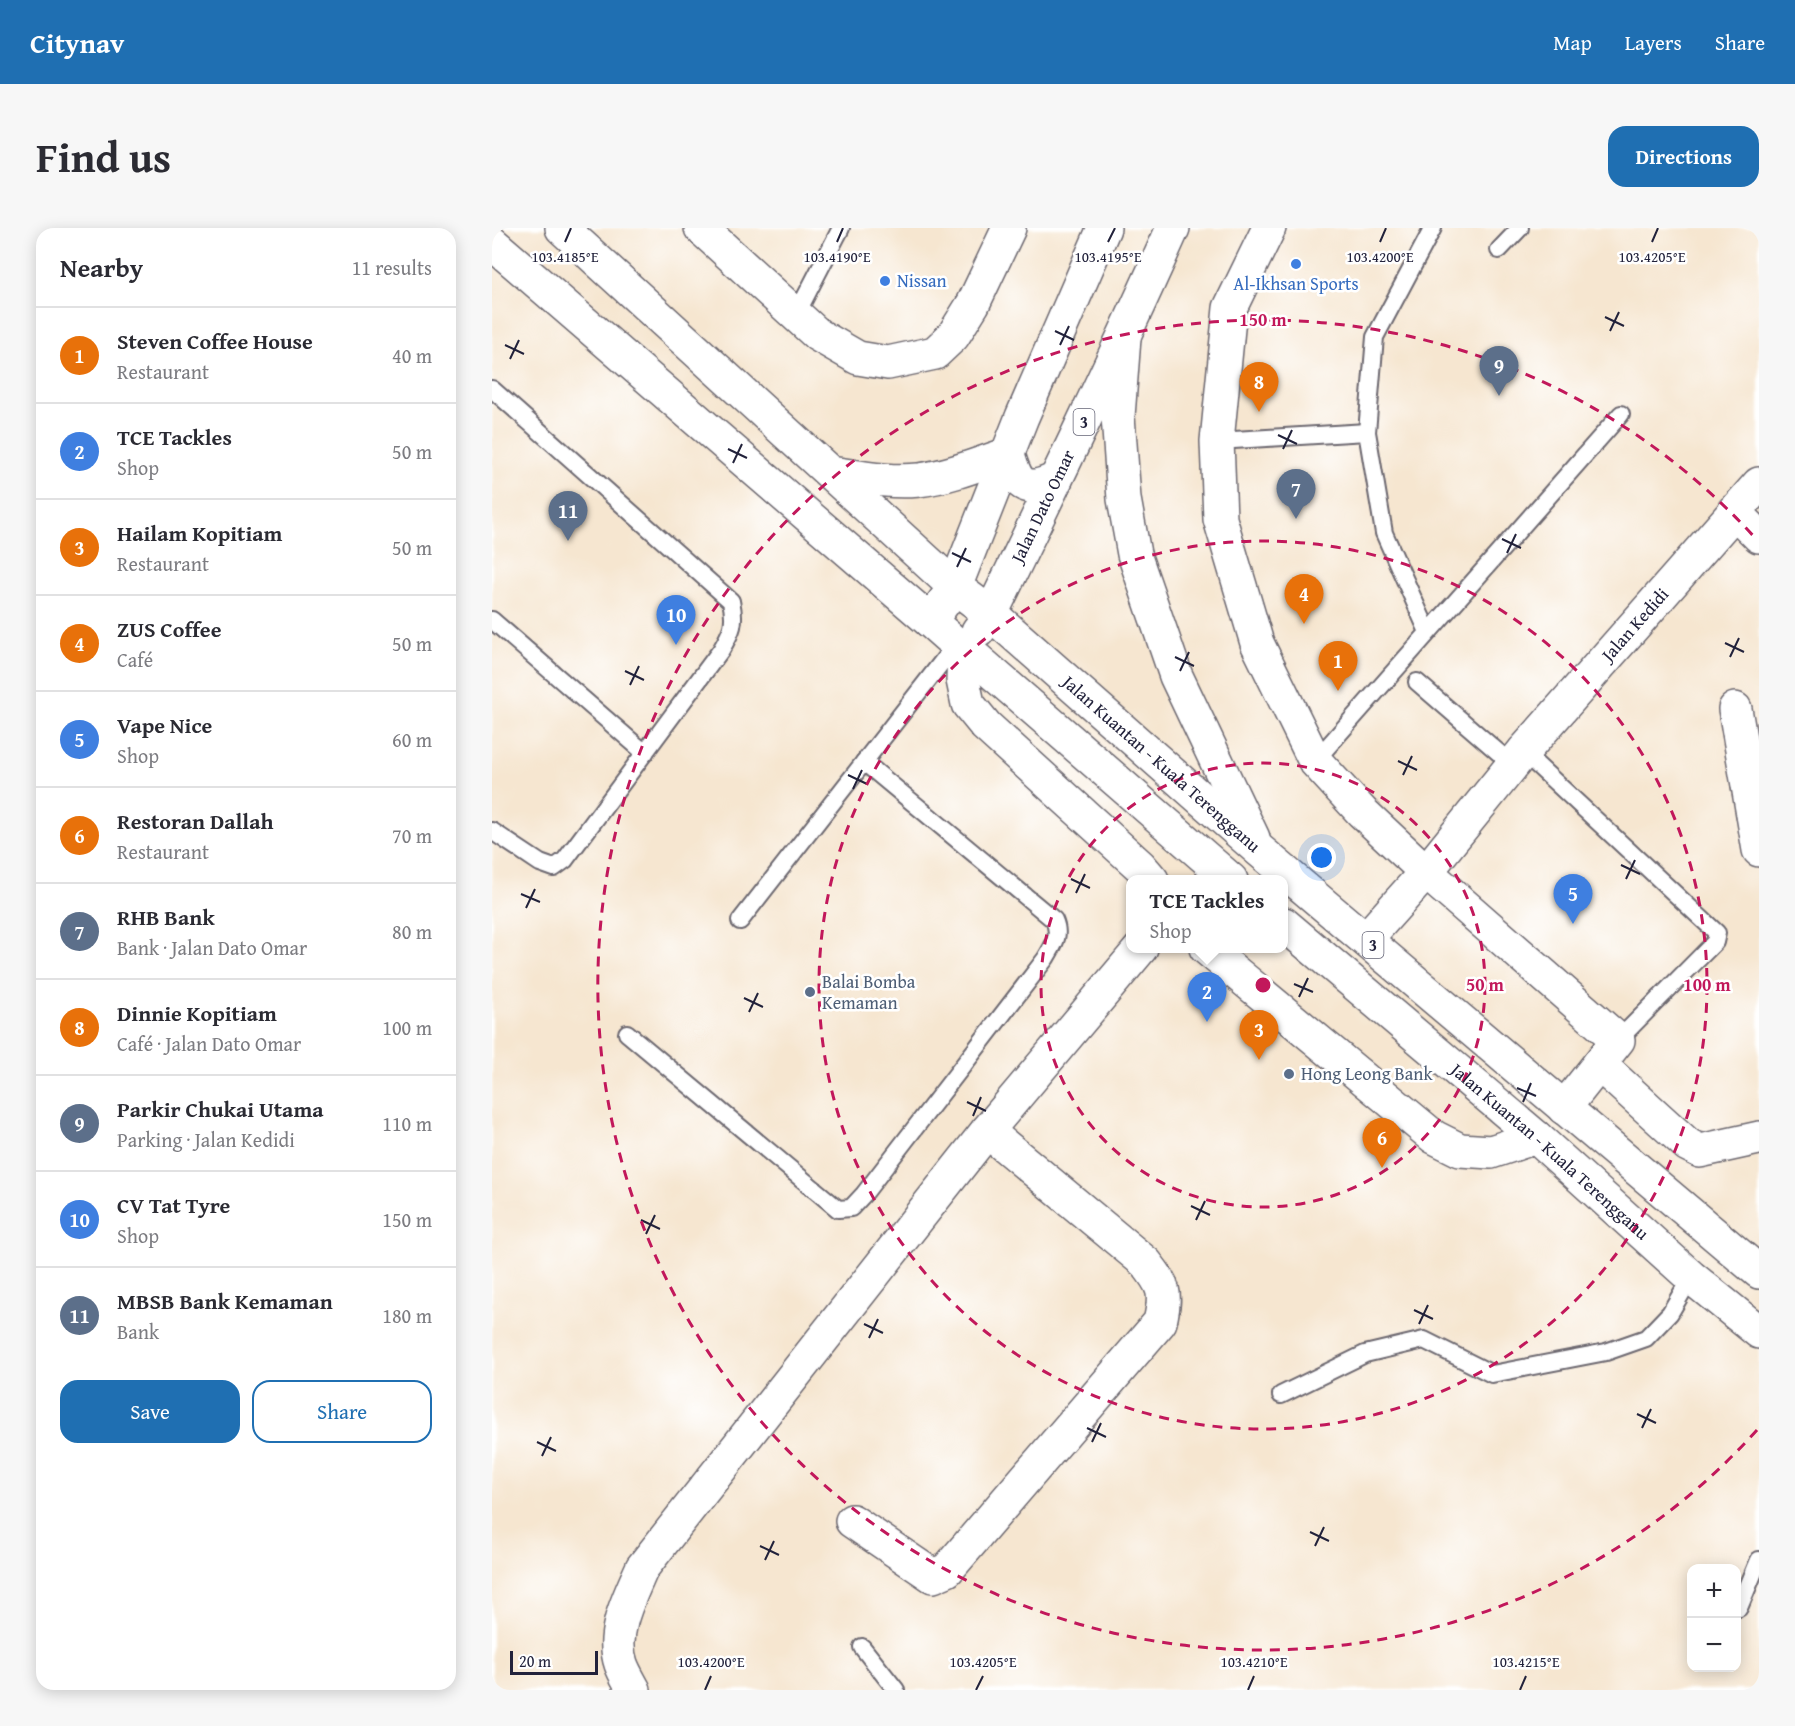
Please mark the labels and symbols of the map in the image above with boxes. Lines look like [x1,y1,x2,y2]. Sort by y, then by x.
text: 103.4185°E [531,246,599,267]
text: 103.4190°E [803,246,871,267]
text: 103.4195°E [1074,246,1142,267]
text: 103.4200°E [1346,246,1414,267]
text: 103.4205°E [1618,246,1686,267]
marker: Al-Ikhsan Sports [1289,257,1303,271]
place label: Nissan [897,267,947,294]
place label: Al-Ikhsan Sports [1233,270,1359,297]
marker: Nissan [878,274,892,288]
text: 150 m [1239,306,1287,333]
pin: 9 [1480,346,1518,396]
pin: 8 [1240,362,1278,412]
road number: 3 [1074,409,1094,435]
street label: Jalan Dato Omar [1003,445,1081,569]
pin: 7 [1276,470,1316,519]
pin: 11 [548,492,588,541]
pin: 4 [1284,574,1324,624]
street label: Jalan Kedidi [1594,581,1675,669]
pin: 10 [656,596,696,645]
pin: 1 [1318,642,1358,691]
street label: Jalan Kuantan - Kuala Terengganu [1055,667,1267,859]
your location [1307,843,1336,872]
pin: 5 [1554,874,1592,924]
road number: 3 [1362,932,1384,958]
place label: Balai Bomba Kemaman [822,968,916,1016]
text: 50 m [1466,971,1505,998]
text: 100 m [1683,971,1731,998]
pin: 2 [1188,972,1226,1022]
centre of rings [1253,975,1273,995]
marker: Balai Bomba Kemaman [803,985,817,999]
pin: 3 [1240,1010,1278,1060]
street label: Jalan Kuantan - Kuala Terengganu [1444,1055,1656,1246]
place label: Hong Leong Bank [1301,1060,1433,1087]
marker: Hong Leong Bank [1282,1067,1296,1081]
pin: 6 [1362,1118,1402,1168]
scale bar [510,1648,598,1676]
text: 103.4200°E [677,1651,745,1672]
text: 103.4205°E [949,1651,1017,1672]
text: 103.4210°E [1220,1651,1288,1672]
text: 103.4215°E [1492,1651,1560,1672]

